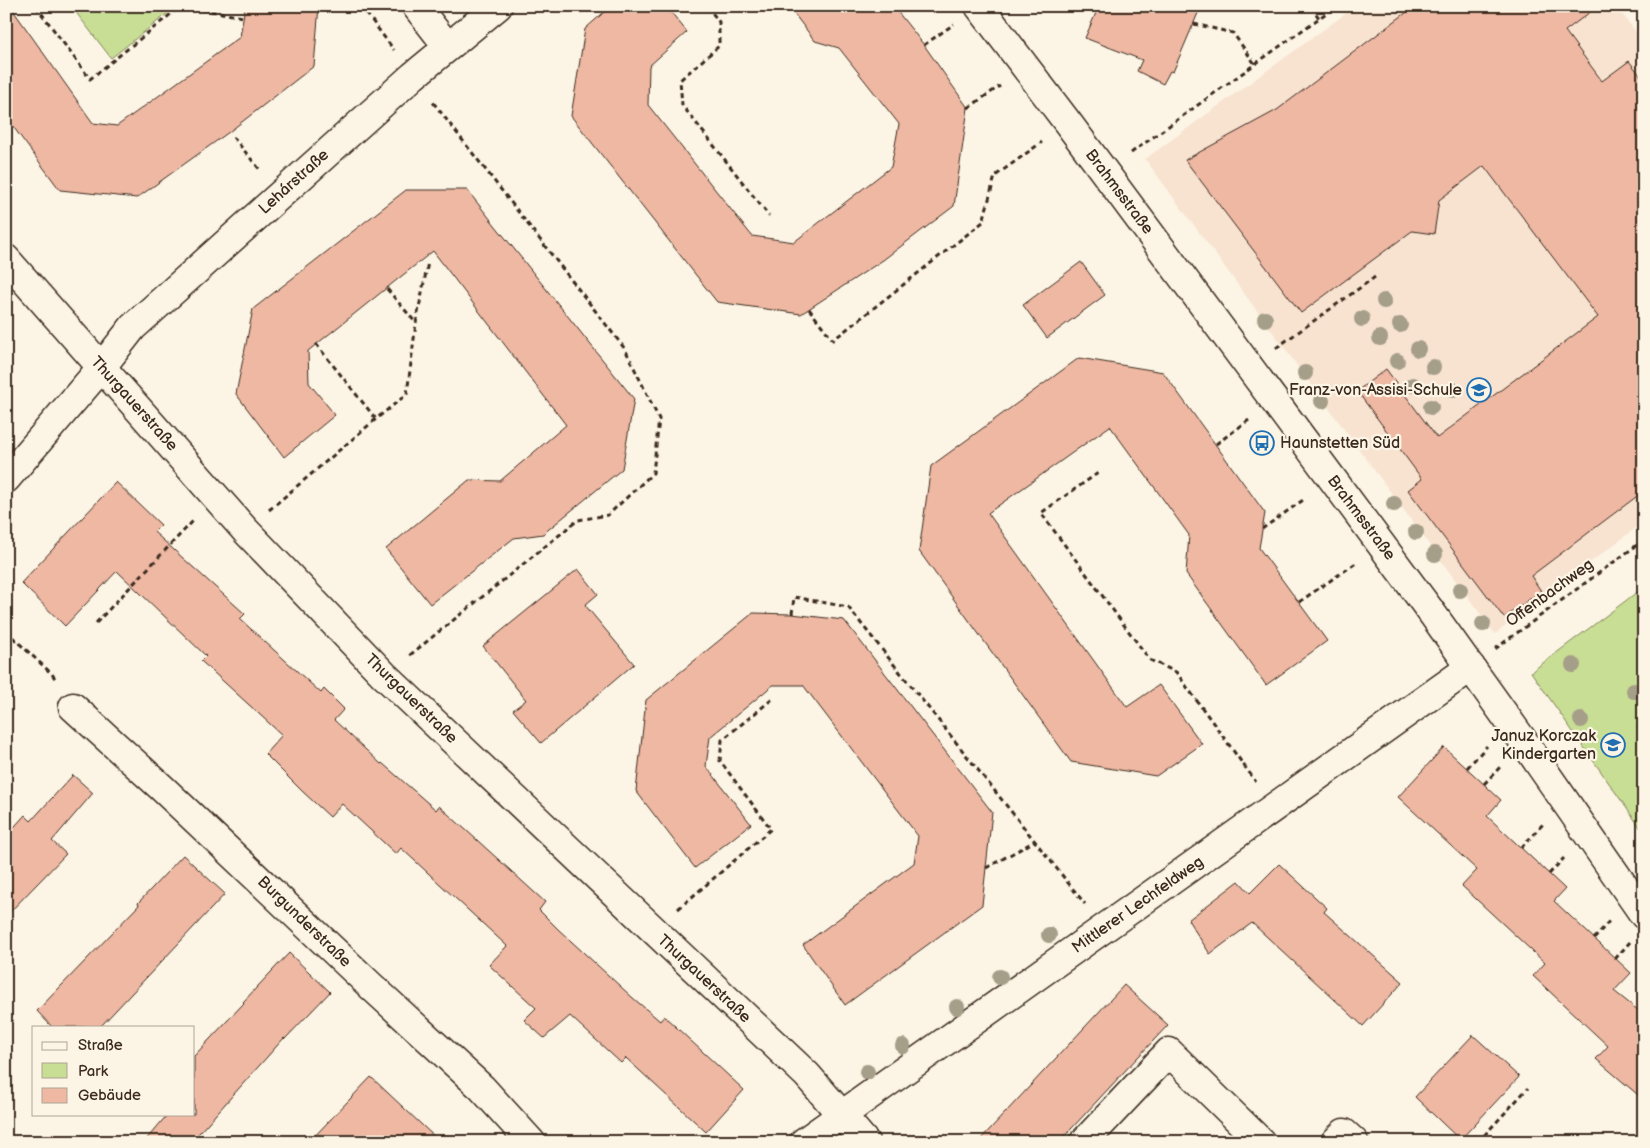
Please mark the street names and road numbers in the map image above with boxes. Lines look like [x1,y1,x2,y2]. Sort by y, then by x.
street label: Lehárstraße [255,145,333,218]
street label: Brahmsstraße [1081,146,1157,239]
street label: Thurgauerstraße [87,353,182,456]
street label: Brahmsstraße [1323,472,1399,565]
street label: Offenbachweg [1503,555,1597,631]
street label: Thurgauerstraße [361,650,461,748]
street label: Mittlerer Lechfeldweg [1069,852,1207,958]
street label: Burgunderstraße [253,873,355,972]
street label: Thurgauerstraße [653,931,755,1027]

